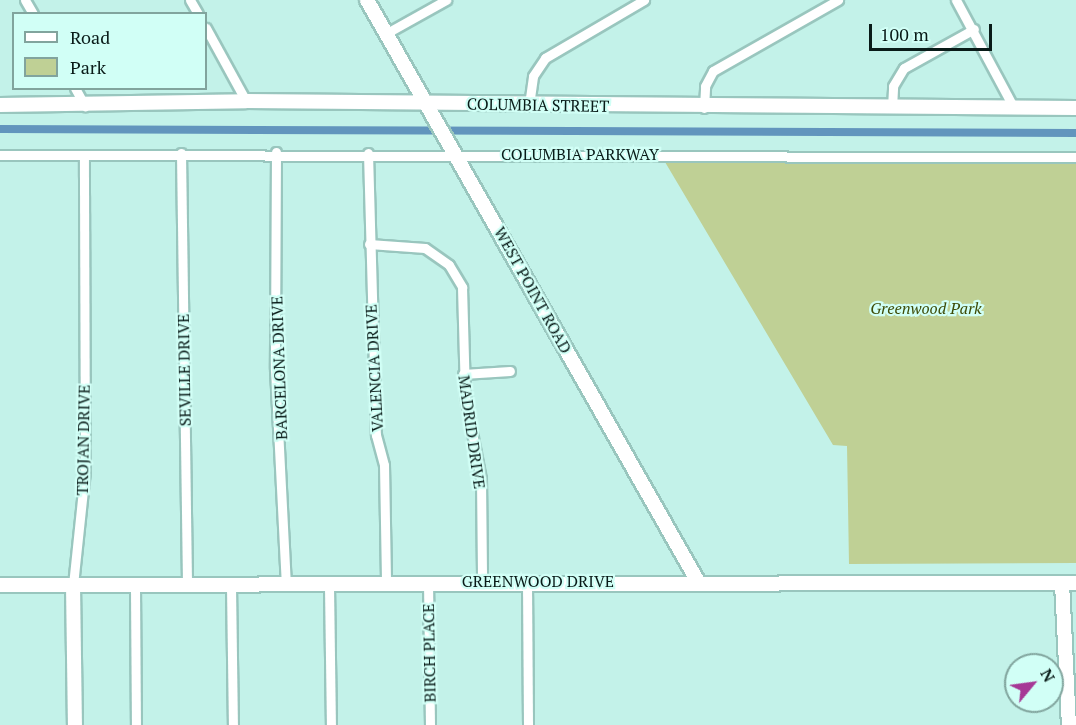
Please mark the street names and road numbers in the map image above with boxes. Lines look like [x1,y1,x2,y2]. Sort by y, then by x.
street label: COLUMBIA STREET [467,94,609,116]
street label: COLUMBIA PARKWAY [501,144,659,164]
street label: WEST POINT ROAD [490,223,576,357]
street label: BARCELONA DRIVE [267,296,291,440]
street label: VALENCIA DRIVE [361,303,387,433]
street label: SEVILLE DRIVE [173,314,195,426]
street label: MADRID DRIVE [455,374,489,490]
street label: TROJAN DRIVE [72,384,94,496]
street label: GREENWOOD DRIVE [462,571,614,591]
street label: BIRCH PLACE [419,603,439,703]

